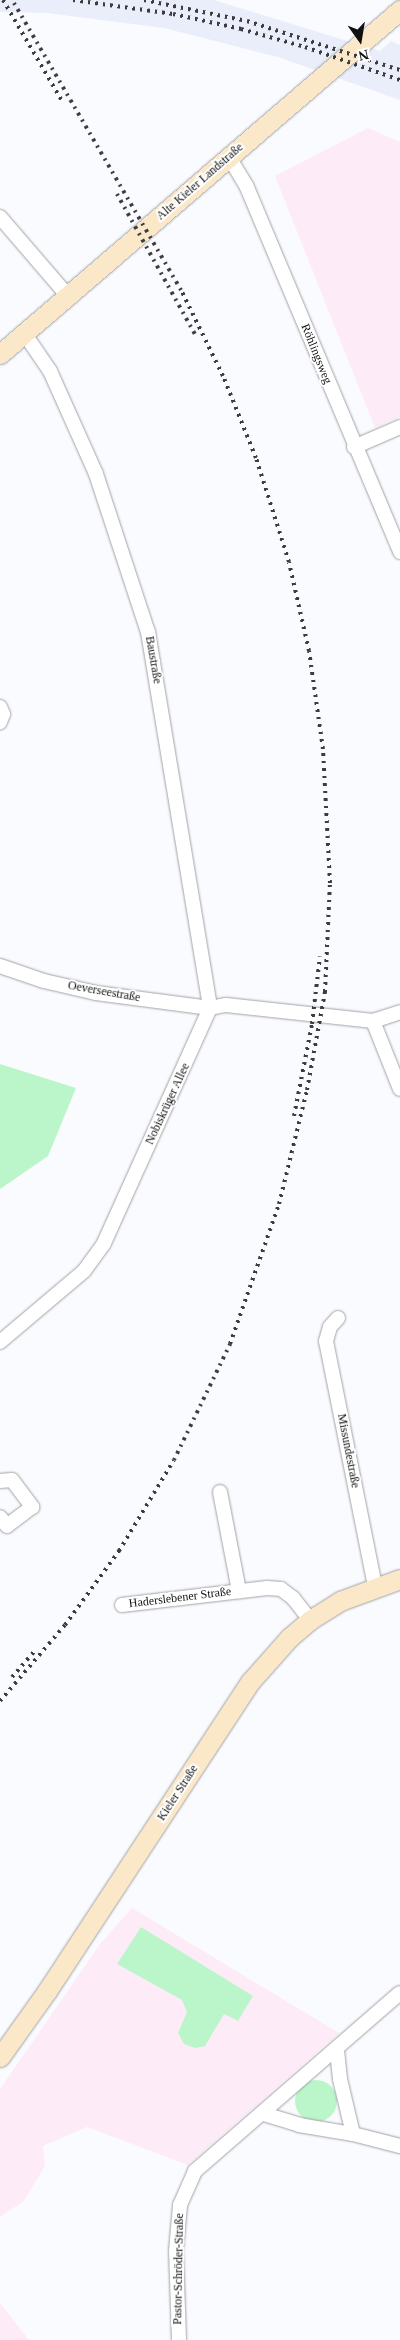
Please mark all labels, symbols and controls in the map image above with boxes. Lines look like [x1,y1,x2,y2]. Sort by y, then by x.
north arrow [335,15,385,65]
text: N [357,47,370,64]
street label: Alte Kieler Landstraße [154,140,246,224]
street label: Röhlingsweg [297,322,335,386]
street label: Baustraße [142,635,164,685]
street label: Oeverseestraße [67,979,141,1005]
street label: Nobiskrüger Allee [143,1061,193,1147]
street label: Missundestraße [334,1413,362,1489]
street label: Haderslebener Straße [128,1585,232,1611]
street label: Kieler Straße [155,1762,201,1824]
street label: Pastor-Schröder-Straße [171,2213,187,2325]

